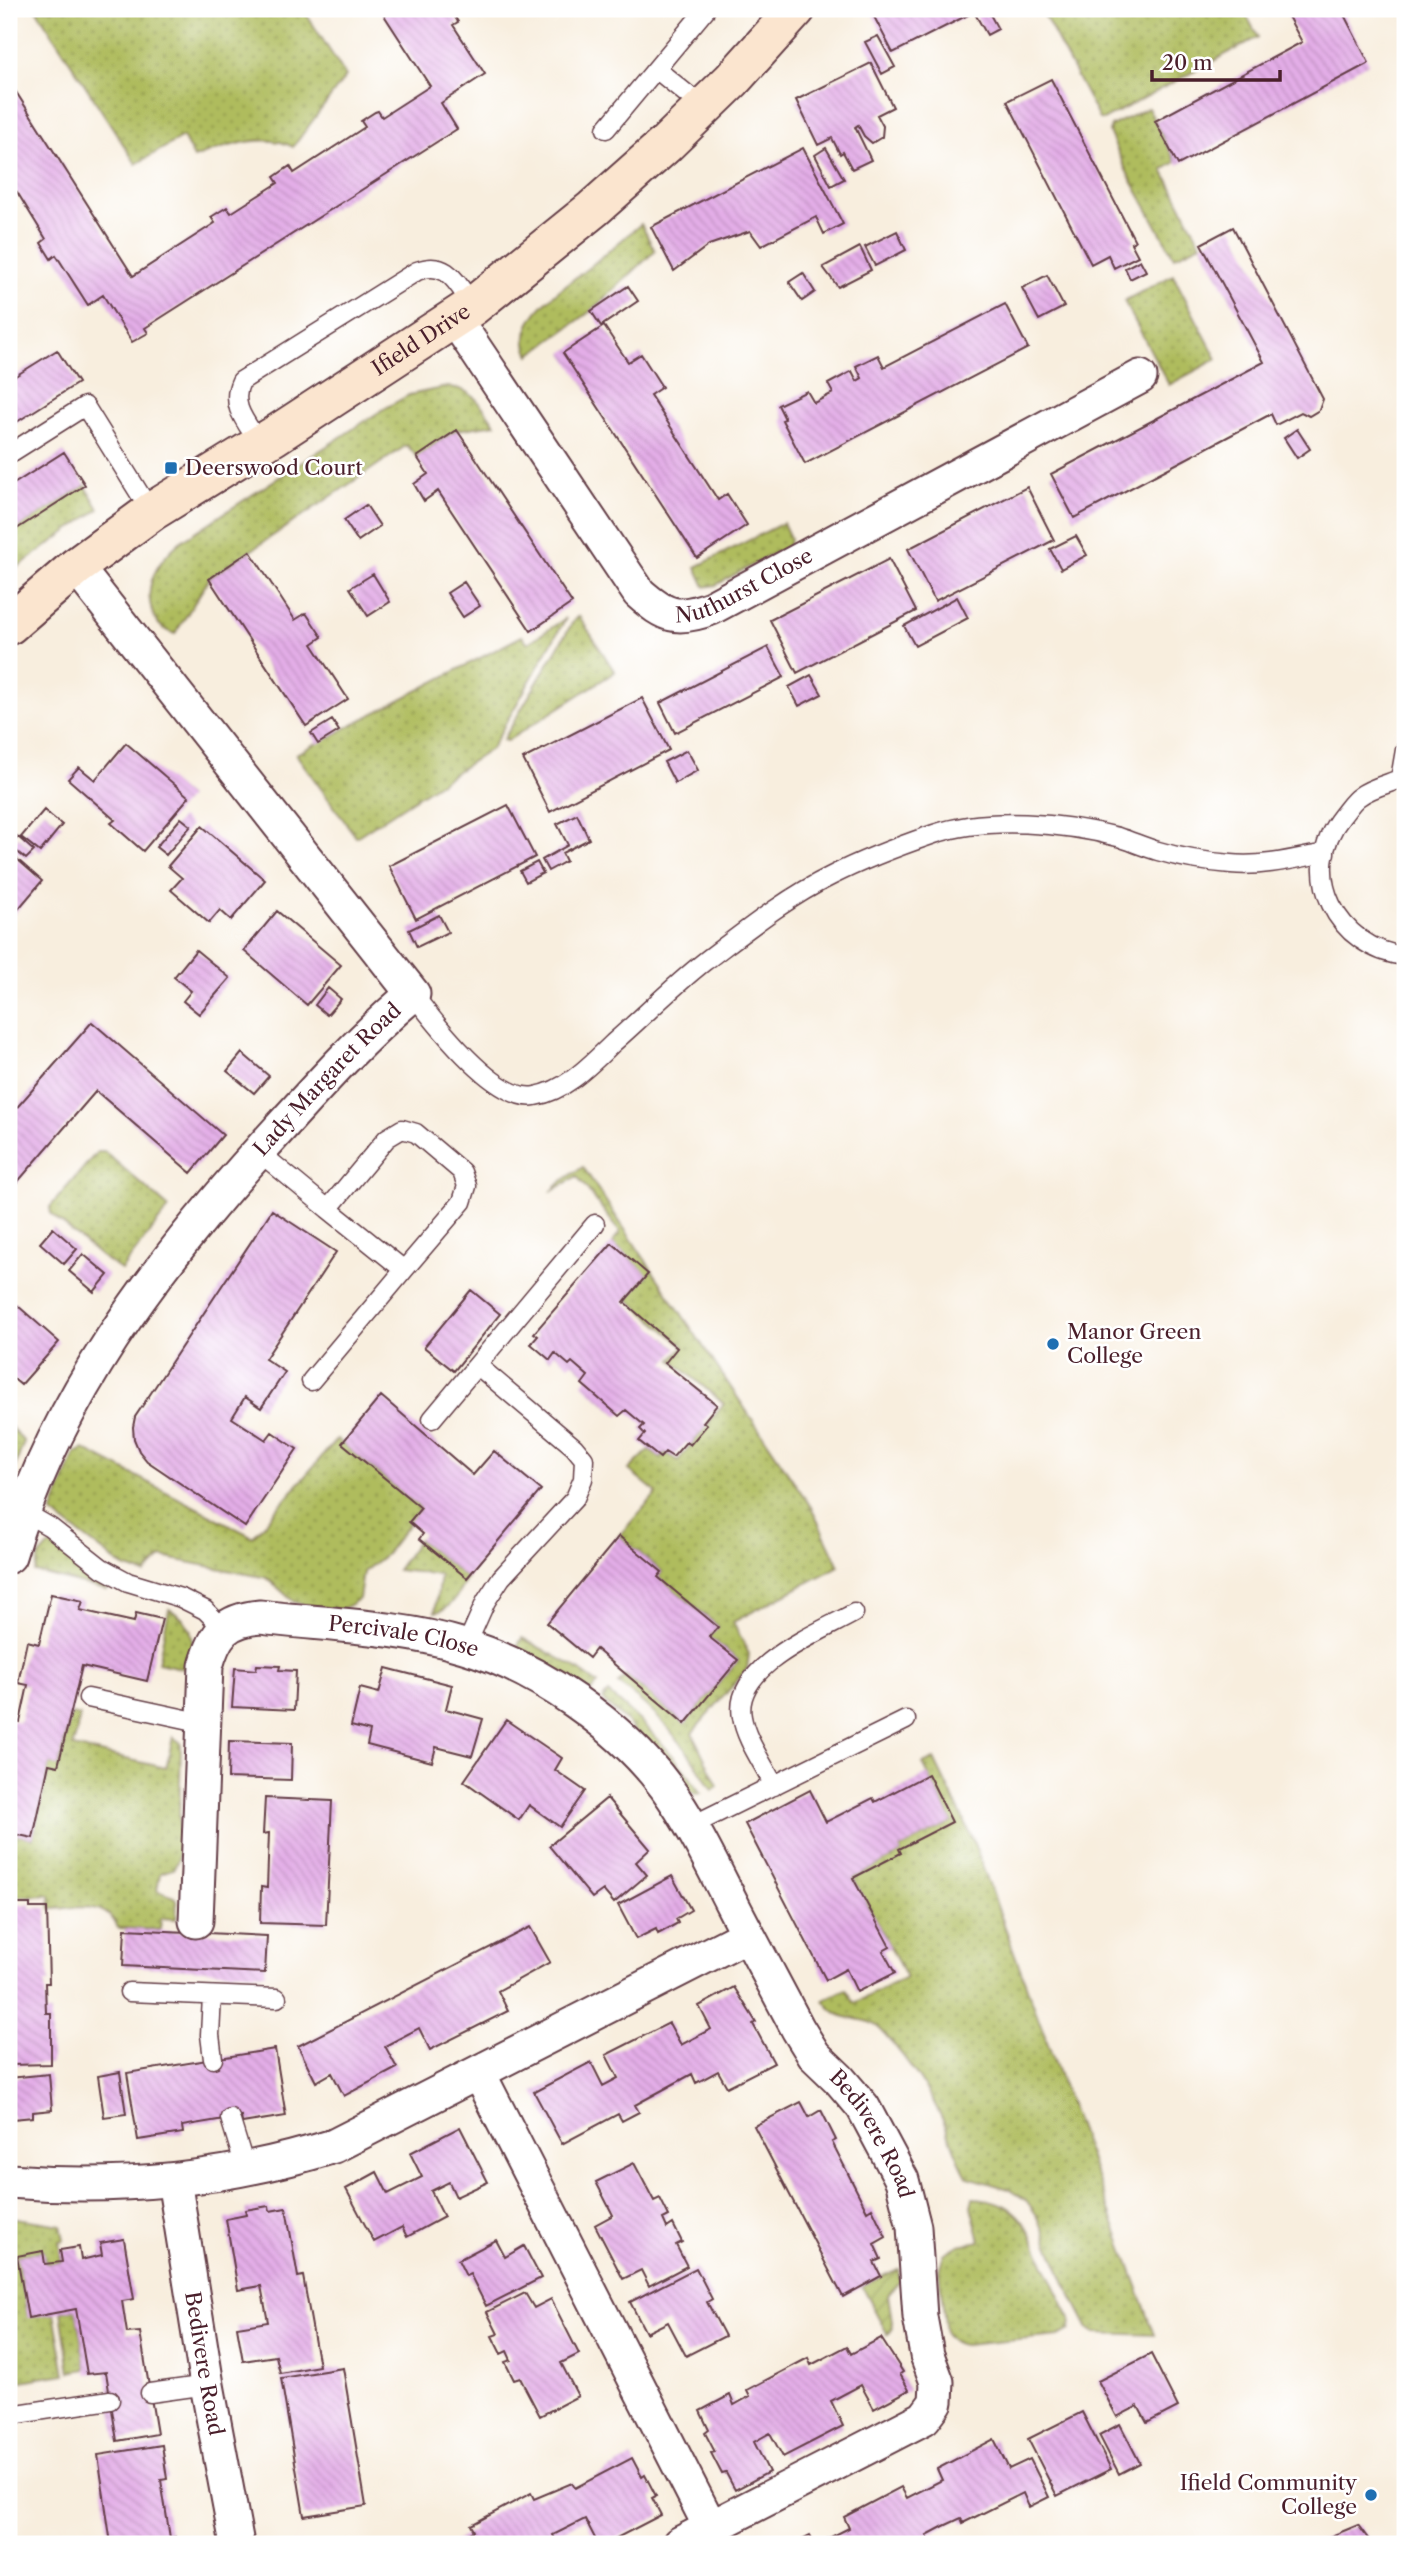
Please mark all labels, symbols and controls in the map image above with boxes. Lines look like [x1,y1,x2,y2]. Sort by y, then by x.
scale bar [1152,38,1279,82]
text: 20 m [1162,50,1213,75]
street label: Ifield Drive [367,298,475,381]
place label: Deerswood Court [185,455,363,480]
marker: Deerswood Court [163,460,179,476]
street label: Nuthurst Close [674,543,817,627]
street label: Lady Margaret Road [248,997,406,1161]
place label: Manor Green College [1067,1319,1201,1368]
marker: Manor Green College [1045,1336,1061,1352]
street label: Percivale Close [327,1611,482,1662]
street label: Bedivere Road [825,2064,919,2201]
street label: Bedivere Road [180,2290,229,2438]
place label: Ifield Community College [1180,2470,1357,2519]
marker: Ifield Community College [1363,2487,1379,2503]

